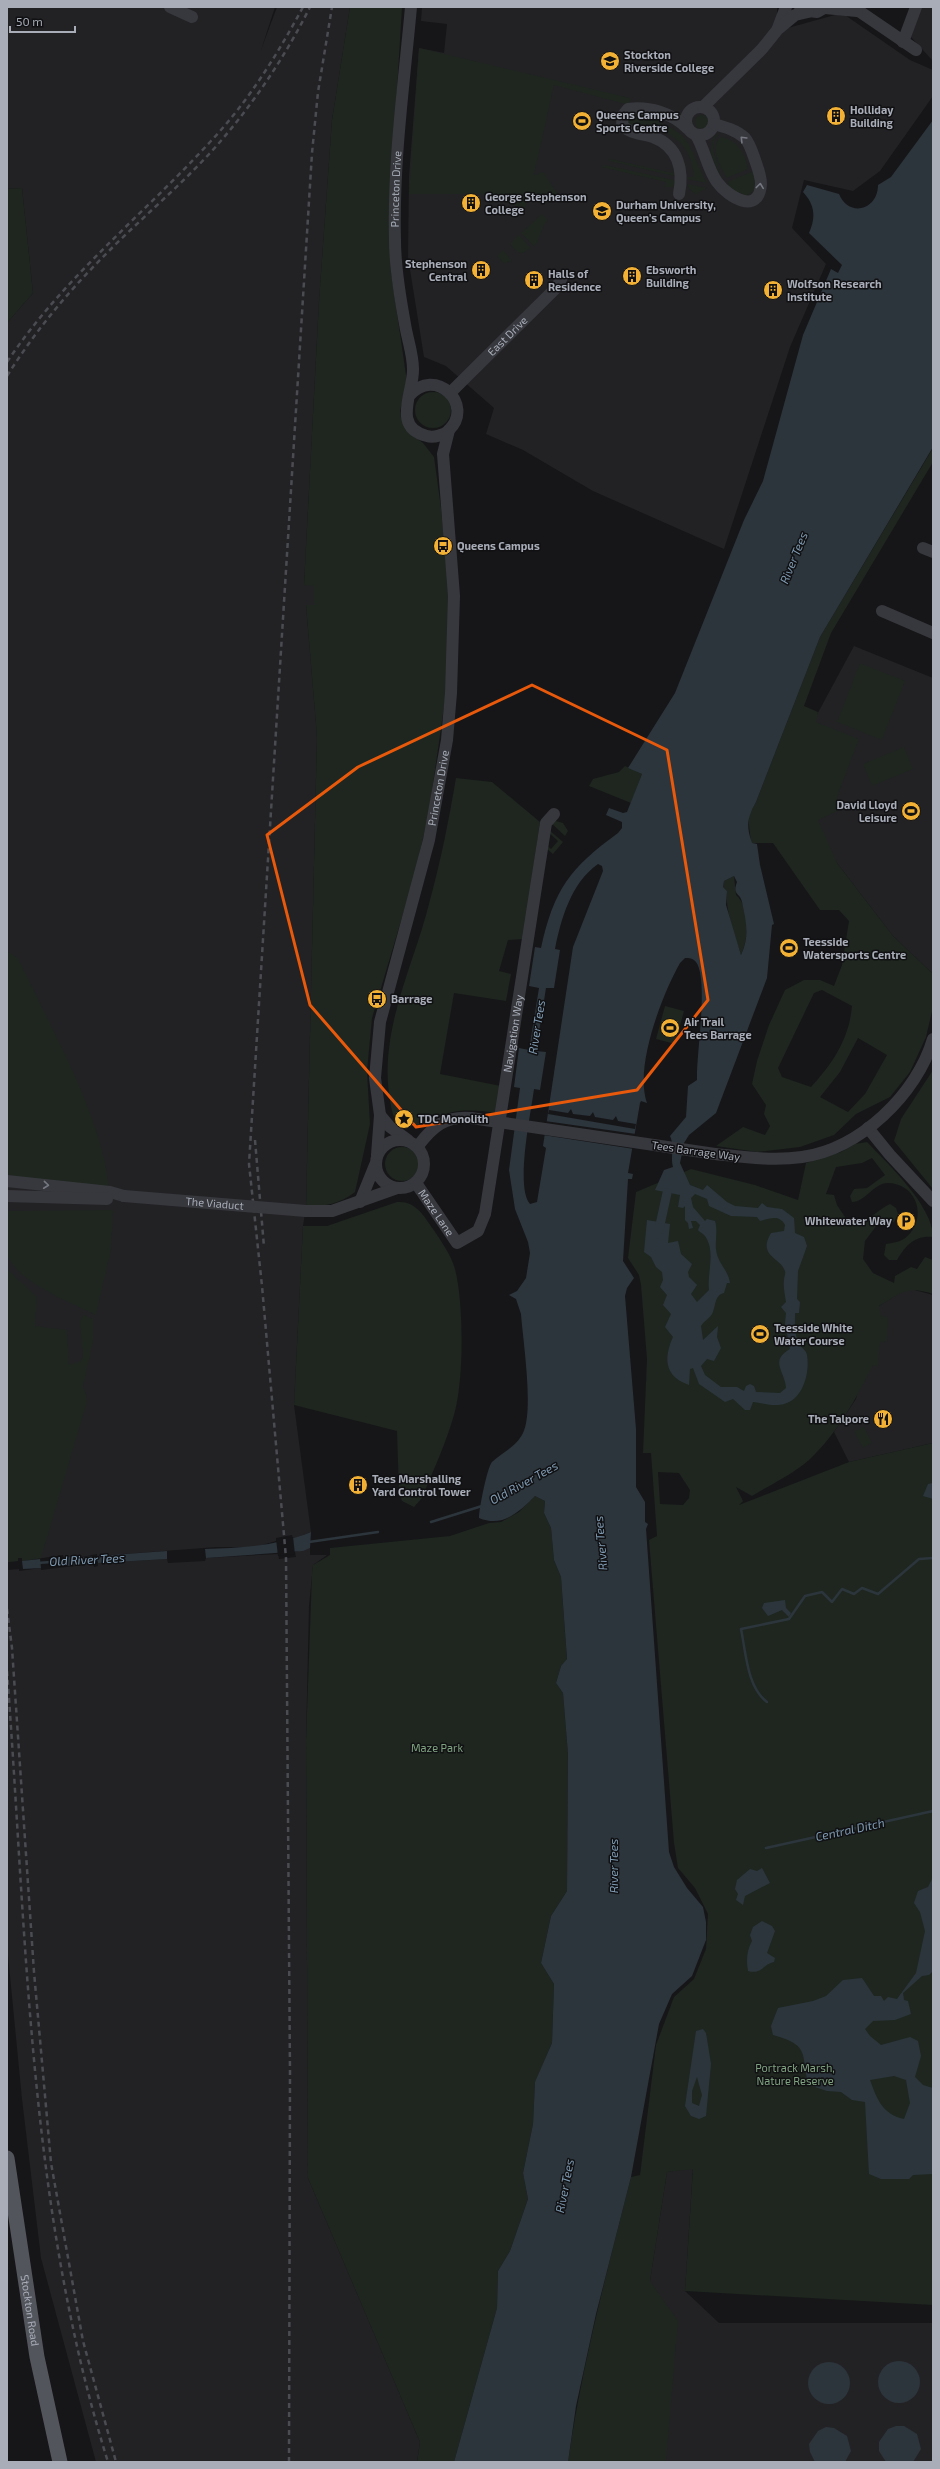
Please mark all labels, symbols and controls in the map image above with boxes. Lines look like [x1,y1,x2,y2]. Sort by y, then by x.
scale bar [10,8,75,34]
text: 50 m [16,14,43,28]
place label: Stockton Riverside College [624,48,714,74]
school or university icon: Stockton Riverside College [599,50,621,72]
place label: Holliday Building [850,103,894,129]
building icon: Holliday Building [825,105,847,127]
place label: Queens Campus Sports Centre [596,108,679,134]
sports icon: Queens Campus Sports Centre [571,110,593,132]
one-way arrow [740,136,748,143]
street label: Princeton Drive [388,150,403,228]
one-way arrow [755,182,764,189]
place label: George Stephenson College [485,190,587,216]
building icon: George Stephenson College [460,192,482,214]
place label: Durham University, Queen's Campus [616,198,716,225]
school or university icon: Durham University, Queen's Campus [591,200,613,222]
place label: Stephenson Central [405,257,467,283]
building icon: Stephenson Central [470,259,492,281]
place label: Ebsworth Building [646,263,696,289]
building icon: Ebsworth Building [621,265,643,287]
place label: Halls of Residence [548,267,601,293]
building icon: Halls of Residence [523,269,545,291]
place label: Wolfson Research Institute [787,277,882,303]
building icon: Wolfson Research Institute [762,279,784,301]
street label: East Drive [485,313,530,358]
water label: River Tees [776,530,810,586]
bus stop icon: Queens Campus [432,535,454,557]
place label: Queens Campus [457,539,540,553]
street label: Princeton Drive [425,749,451,827]
place label: David Lloyd Leisure [836,798,897,824]
sports icon: David Lloyd Leisure [900,800,922,822]
place label: Teesside Watersports Centre [803,935,906,961]
sports icon: Teesside Watersports Centre [778,937,800,959]
bus stop icon: Barrage [366,988,388,1010]
place label: Barrage [391,992,432,1005]
street label: Navigation Way [500,993,525,1073]
water label: River Tees [525,999,547,1055]
place label: Air Trail Tees Barrage [684,1015,752,1041]
sports icon: Air Trail Tees Barrage [659,1017,681,1039]
place icon: TDC Monolith [393,1108,415,1130]
place label: TDC Monolith [418,1112,488,1125]
street label: Tees Barrage Way [651,1138,741,1163]
one-way arrow [43,1181,49,1190]
street label: Maze Lane [416,1187,457,1238]
street label: The Viaduct [185,1194,244,1212]
parking icon: Whitewater Way [895,1210,917,1232]
place label: Whitewater Way [805,1214,893,1228]
place label: Teesside White Water Course [774,1321,853,1347]
sports icon: Teesside White Water Course [749,1323,771,1345]
restaurant icon: The Talpore [872,1408,894,1430]
place label: The Talpore [808,1412,869,1425]
water label: Old River Tees [487,1458,560,1507]
place label: Tees Marshalling Yard Control Tower [372,1472,471,1498]
building icon: Tees Marshalling Yard Control Tower [347,1474,369,1496]
water label: River Tees [591,1515,609,1571]
water label: Old River Tees [49,1550,125,1568]
park label: Maze Park [411,1741,463,1754]
water label: Central Ditch [814,1815,886,1843]
water label: River Tees [606,1839,620,1893]
park label: Portrack Marsh, Nature Reserve [755,2061,835,2087]
water label: River Tees [552,2158,576,2214]
street label: Stockton Road [19,2274,42,2347]

